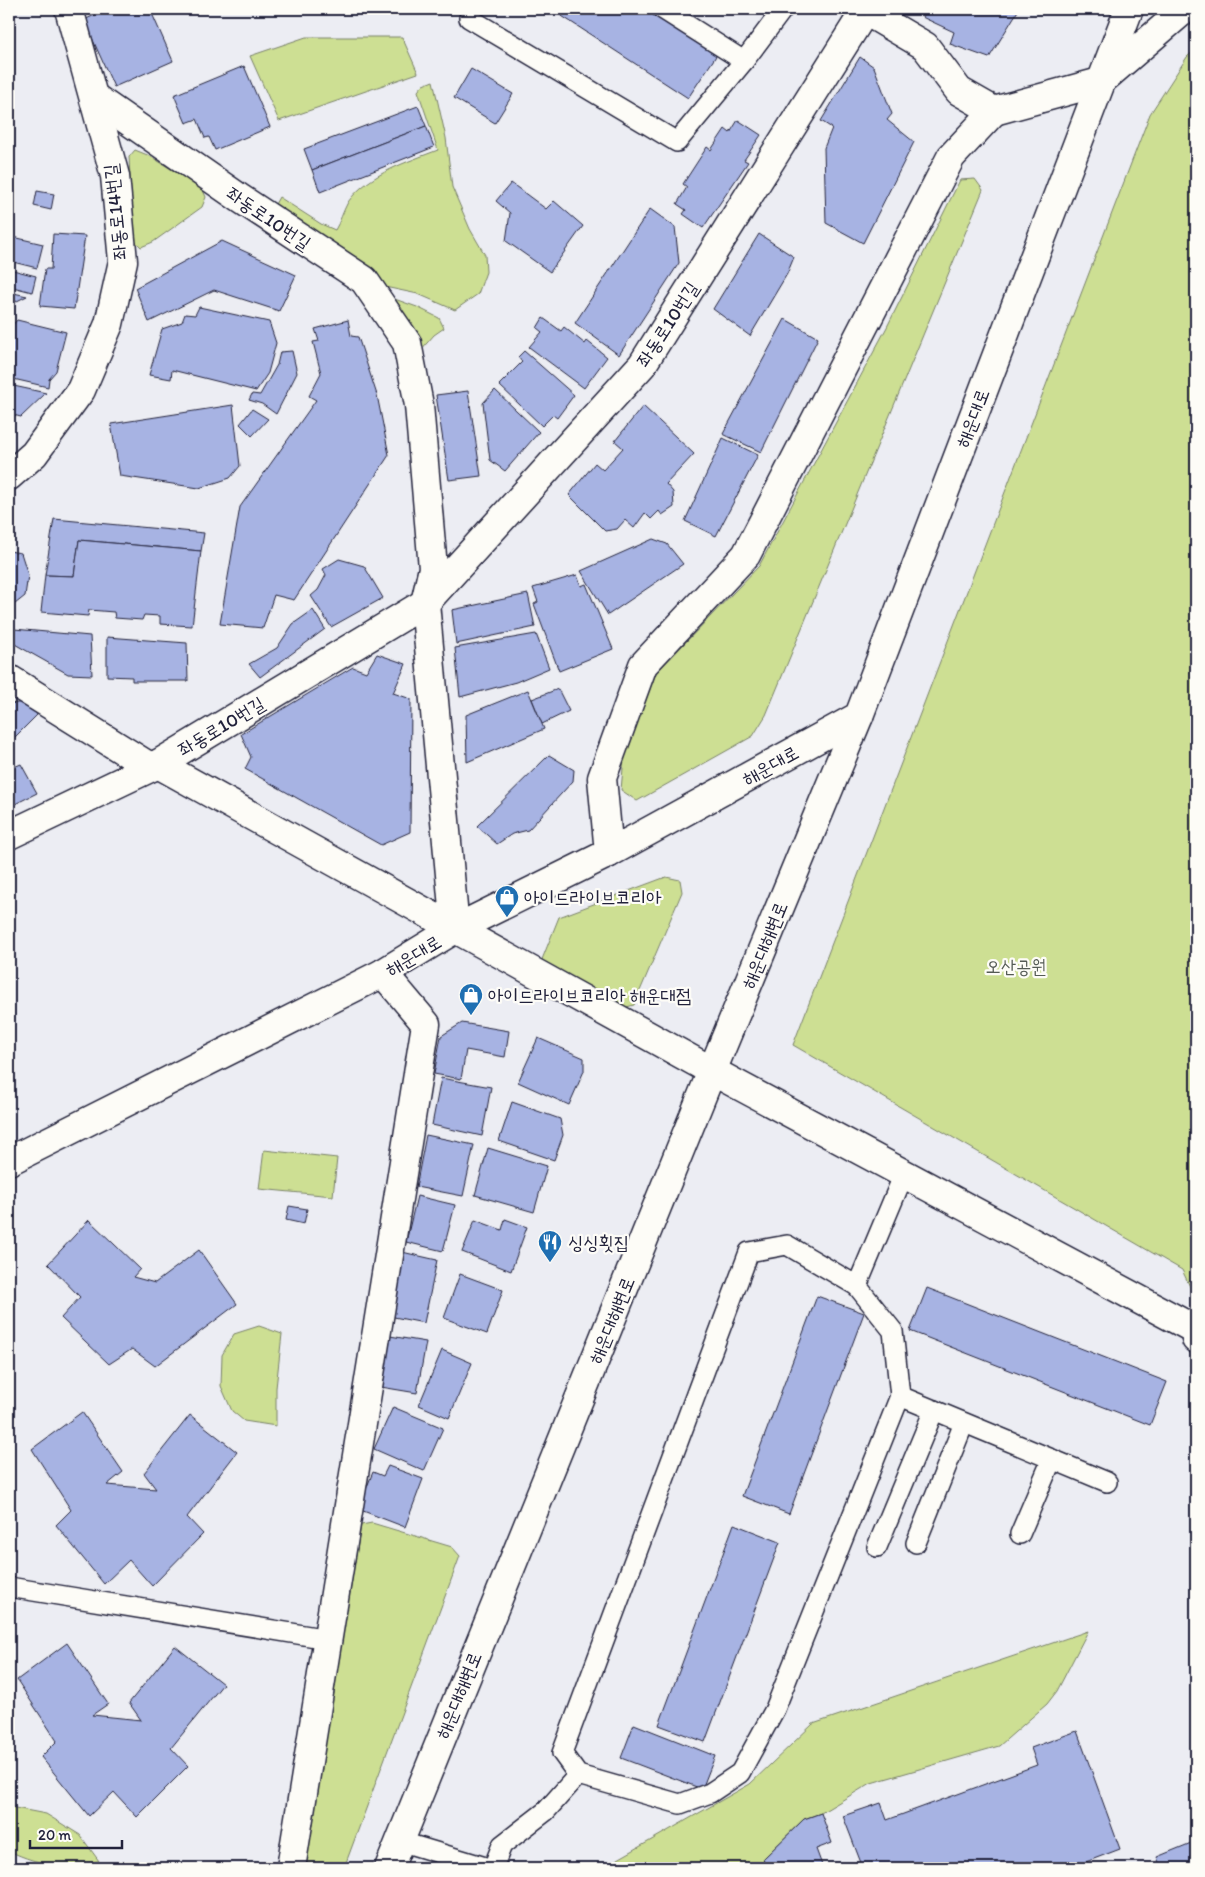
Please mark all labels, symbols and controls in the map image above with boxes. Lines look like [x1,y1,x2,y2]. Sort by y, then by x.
street label: 좌동로14번길 [99,163,132,261]
street label: 좌동로10번길 [222,182,315,255]
street label: 좌동로10번길 [631,277,703,371]
street label: 해운대로 [951,386,994,451]
street label: 좌동로10번길 [174,692,269,761]
street label: 해운대로 [738,741,803,790]
shop icon: 아이드라이브코리아 [494,884,520,918]
place label: 아이드라이브코리아 [524,886,662,909]
street label: 해운대해변로 [737,898,792,992]
street label: 해운대로 [381,930,445,981]
park label: 오산공원 [985,955,1047,978]
shop icon: 아이드라이브코리아 해운대점 [458,982,484,1016]
place label: 아이드라이브코리아 해운대점 [488,984,691,1007]
restaurant icon: 싱싱횟집 [537,1229,563,1263]
place label: 싱싱횟집 [568,1231,629,1254]
street label: 해운대해변로 [584,1273,639,1367]
street label: 해운대해변로 [431,1648,486,1742]
scale bar [30,1817,122,1849]
text: 20 m [38,1826,72,1844]

